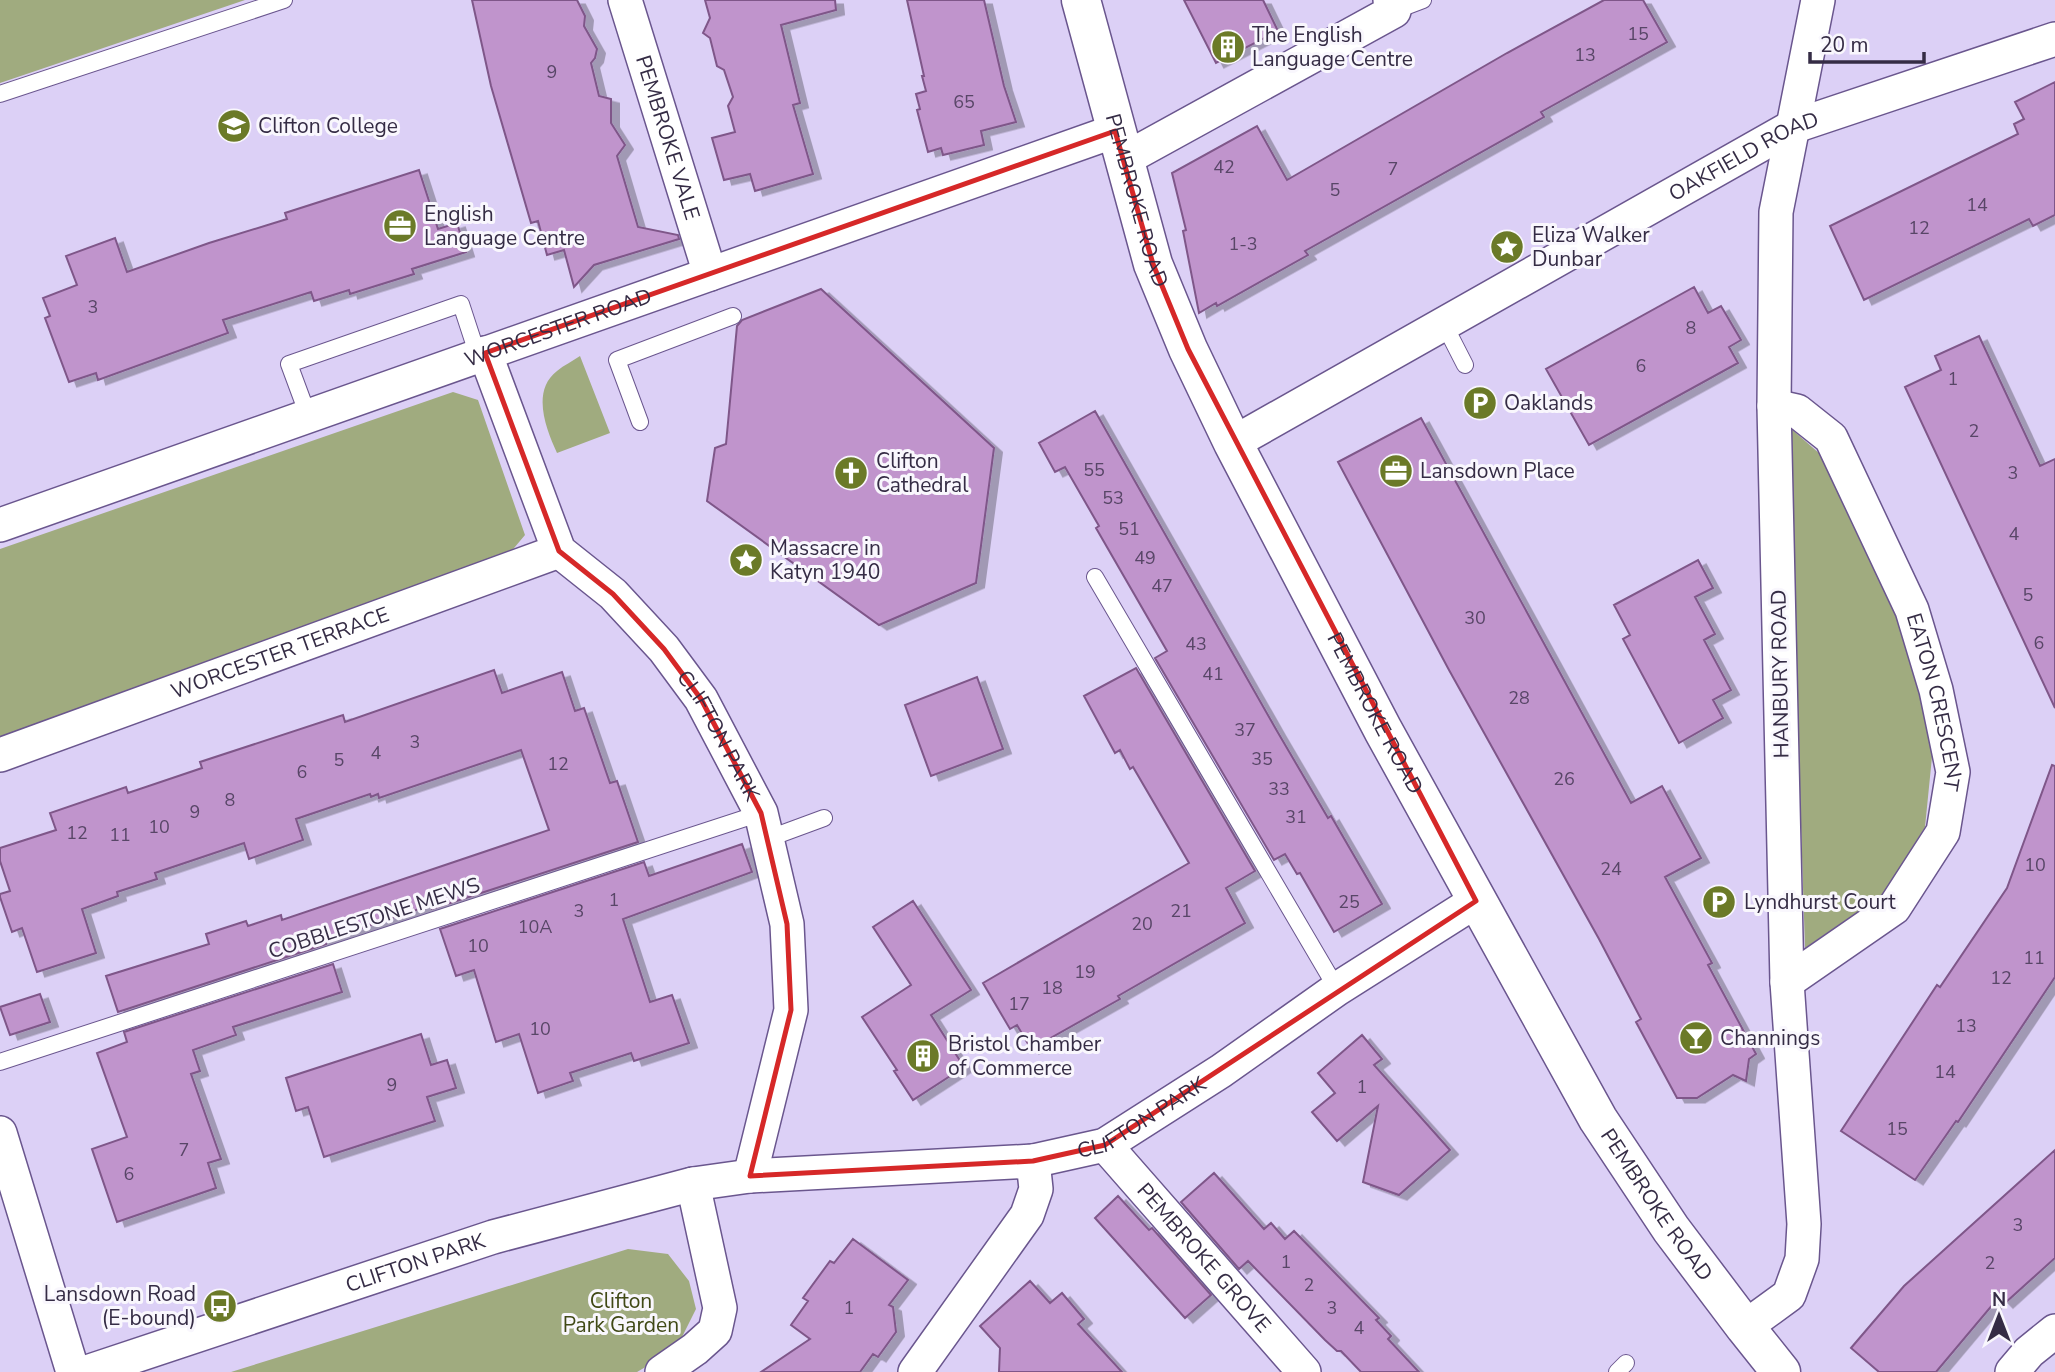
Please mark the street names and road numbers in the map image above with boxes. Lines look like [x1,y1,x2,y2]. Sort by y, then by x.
street label: PEMBROKE VALE [629,52,706,223]
street label: OAKFIELD ROAD [1664,105,1822,208]
street label: PEMBROKE ROAD [1099,111,1175,292]
street label: WORCESTER ROAD [461,282,656,374]
street label: HANBURY ROAD [1765,589,1795,759]
street label: WORCESTER TERRACE [167,600,393,705]
street label: EATON CRESCENT [1900,610,1968,793]
street label: PEMBROKE ROAD [1320,628,1430,799]
street label: CLIFTON PARK [670,665,767,806]
street label: COBBLESTONE MEWS [265,871,484,965]
street label: CLIFTON PARK [1074,1070,1212,1165]
street label: PEMBROKE ROAD [1594,1123,1719,1287]
street label: PEMBROKE GROVE [1131,1177,1277,1339]
street label: CLIFTON PARK [342,1226,490,1299]

